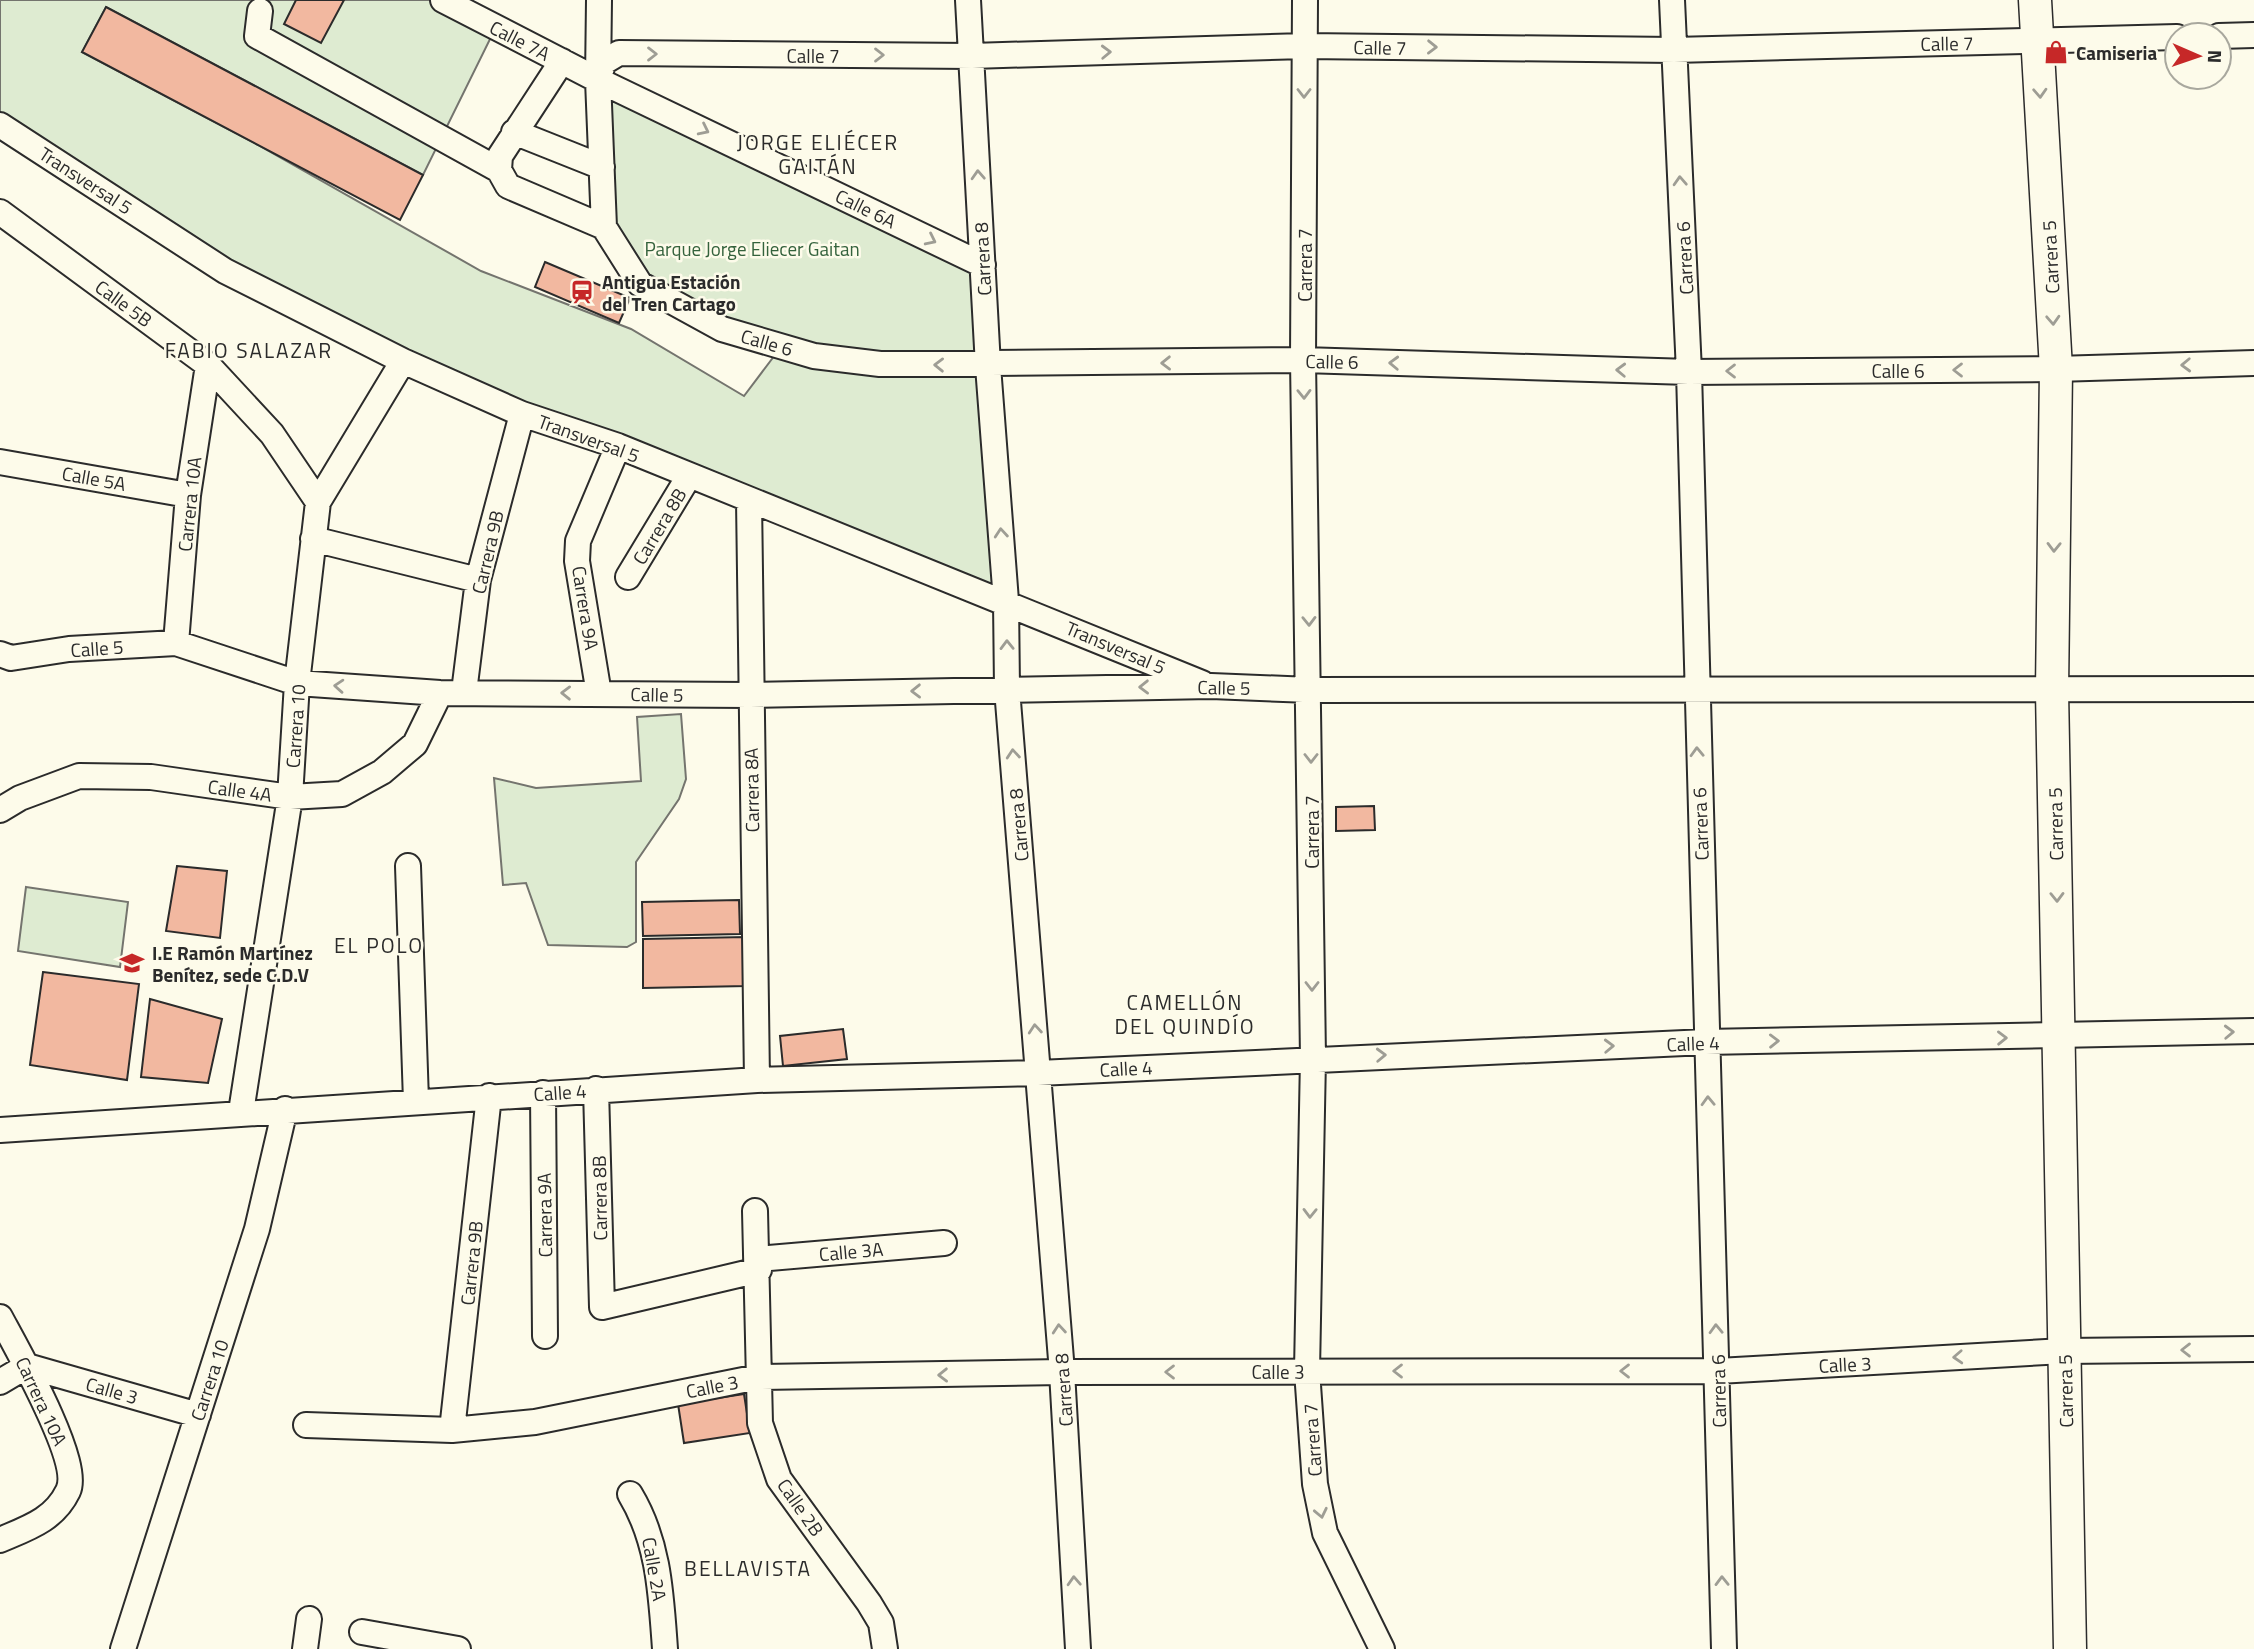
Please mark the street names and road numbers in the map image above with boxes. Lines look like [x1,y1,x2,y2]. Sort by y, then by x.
street label: Calle 7A [485,12,555,68]
street label: Calle 7 [1920,28,1974,58]
street label: Calle 7 [1353,32,1407,62]
street label: Calle 7 [786,41,840,70]
street label: Transversal 5 [34,139,138,221]
street label: Calle 6A [831,181,901,235]
street label: Carrera 5 [2034,220,2066,294]
street label: Carrera 8 [966,221,998,296]
street label: Carrera 6 [1668,221,1700,295]
street label: Carrera 7 [1290,228,1319,302]
street label: Calle 5B [89,272,159,334]
street label: Calle 6 [737,321,797,363]
street label: Calle 6 [1305,346,1359,376]
street label: Calle 6 [1871,356,1925,385]
street label: Transversal 5 [534,406,644,470]
street label: Carrera 10A [170,455,208,553]
street label: Calle 5A [60,458,128,498]
street label: Carrera 8B [625,482,693,570]
street label: Carrera 9B [463,507,511,597]
street label: Carrera 9A [565,564,607,652]
street label: Transversal 5 [1062,613,1170,681]
street label: Calle 5 [70,632,124,664]
street label: Calle 5 [1197,672,1251,702]
street label: Calle 5 [630,679,684,709]
street label: Carrera 10 [278,683,312,769]
street label: Carrera 8A [736,747,766,833]
street label: Calle 4A [206,771,274,809]
street label: Carrera 8 [1000,787,1036,863]
street label: Carrera 6 [1684,787,1716,861]
street label: Carrera 5 [2040,787,2070,861]
street label: Carrera 7 [1297,795,1326,869]
street label: Calle 4 [1666,1028,1720,1058]
street label: Calle 4 [1099,1052,1153,1084]
street label: Calle 4 [533,1076,587,1108]
street label: Carrera 8B [584,1155,614,1241]
street label: Carrera 9A [529,1172,559,1258]
street label: Carrera 9B [452,1219,490,1307]
street label: Calle 3A [818,1234,884,1268]
street label: Carrera 10 [182,1336,236,1424]
street label: Calle 3 [1818,1348,1872,1380]
street label: Carrera 10A [9,1352,75,1450]
street label: Carrera 8 [1046,1352,1080,1428]
street label: Carrera 6 [1703,1354,1733,1428]
street label: Carrera 5 [2050,1354,2080,1428]
street label: Calle 3 [1251,1357,1305,1386]
street label: Calle 3 [683,1367,741,1405]
street label: Calle 3 [82,1369,142,1411]
street label: Carrera 7 [1295,1402,1329,1478]
street label: Calle 2B [771,1472,831,1542]
street label: Calle 2A [635,1535,675,1603]

